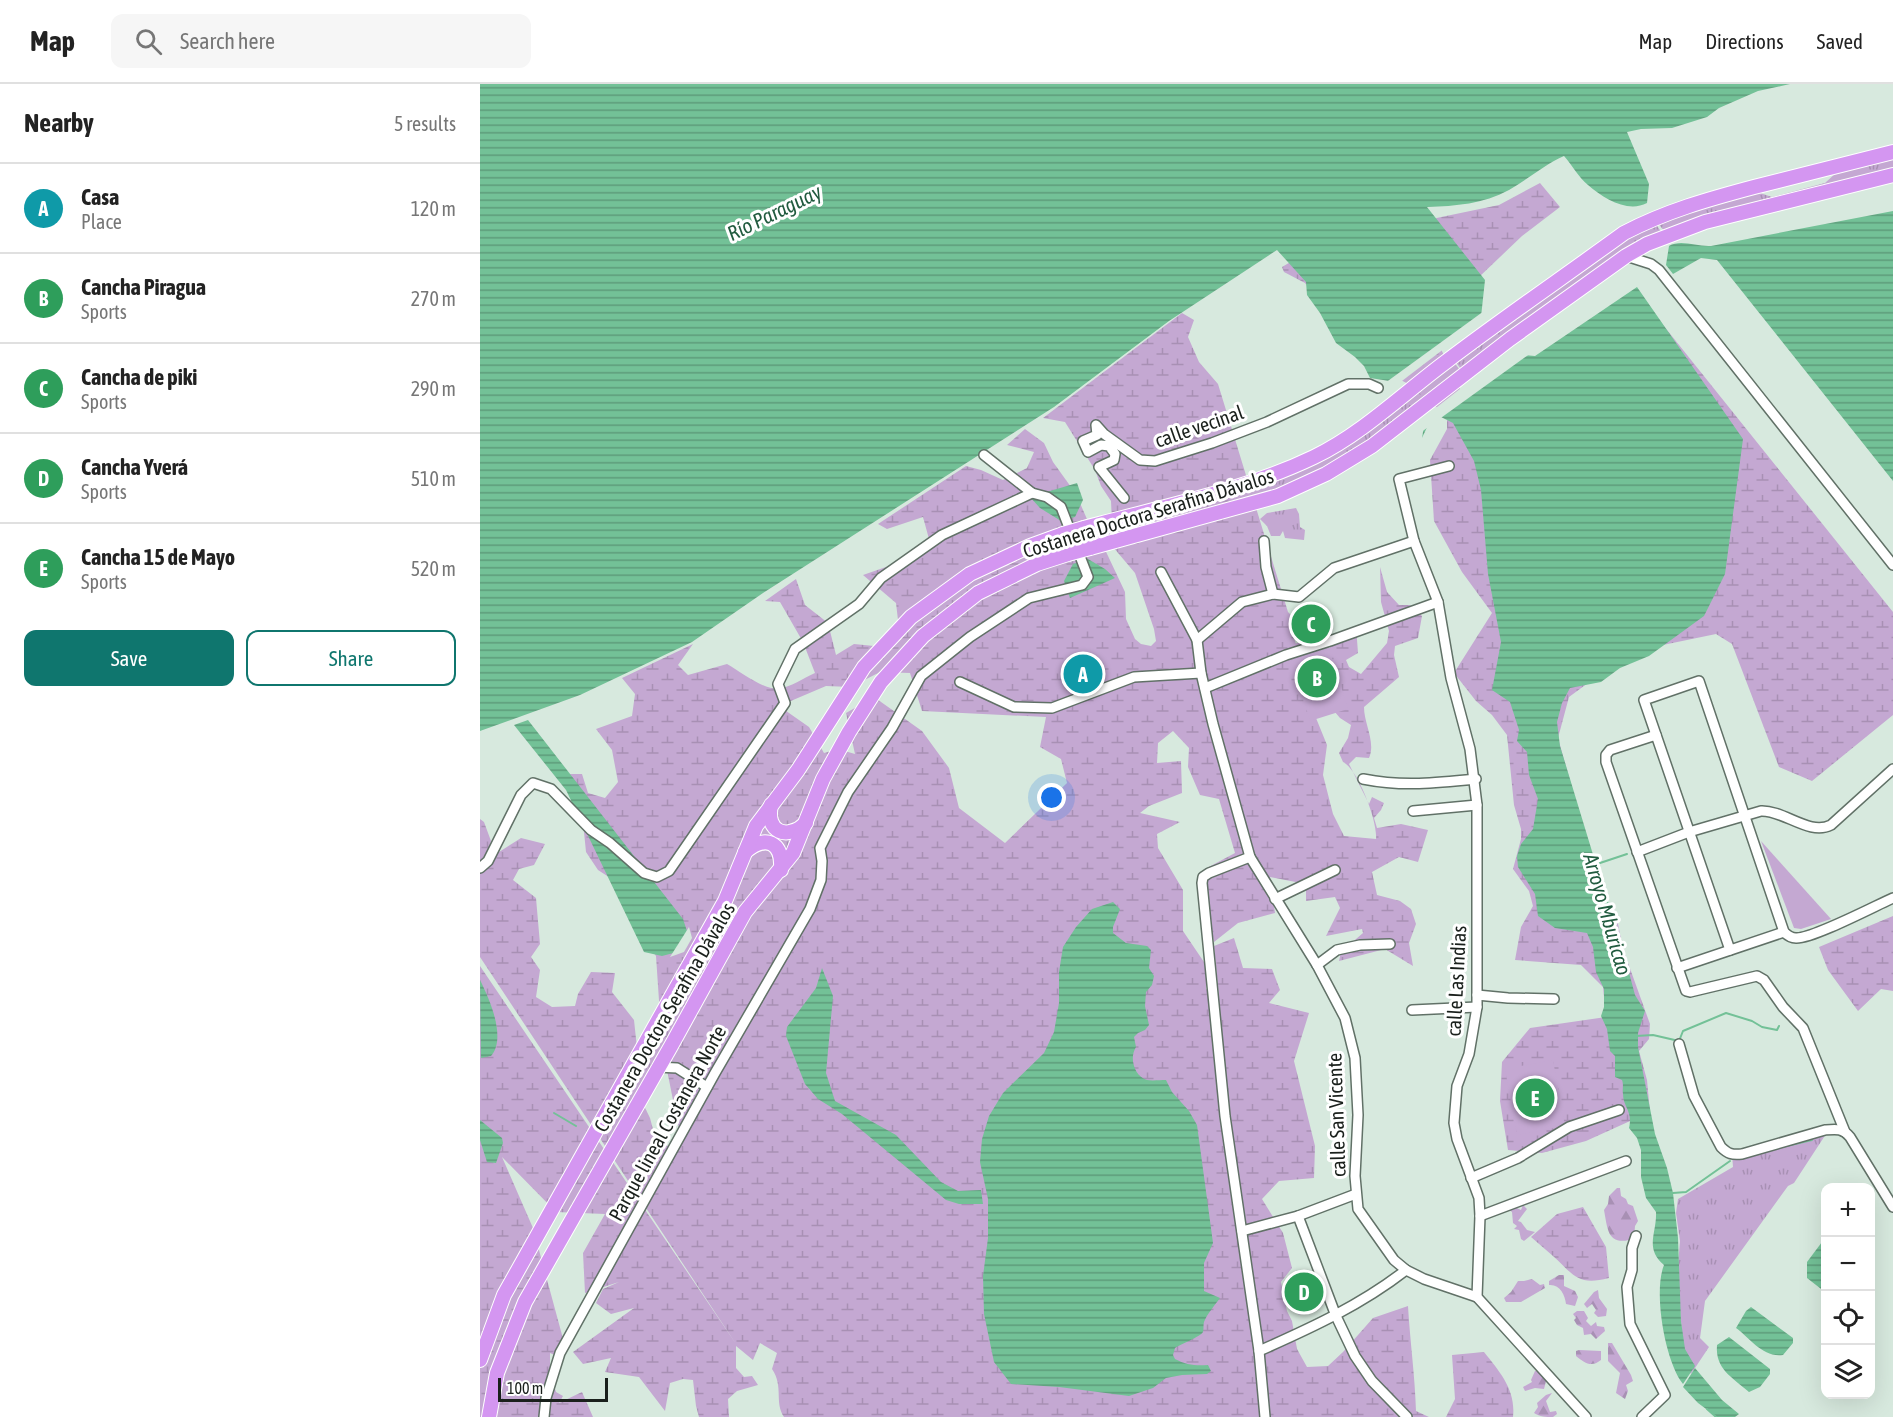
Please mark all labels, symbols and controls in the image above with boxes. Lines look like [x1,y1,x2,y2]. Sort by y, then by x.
search box [111,14,531,68]
text: Map [30,25,75,57]
icon: search [132,25,165,58]
text: Search here [180,28,275,54]
text: Map [1638,29,1672,53]
text: Directions [1705,29,1784,53]
text: Saved [1817,29,1863,53]
text: Nearby [24,108,94,138]
text: 5 results [394,112,456,135]
water label: Río Paraguay [723,179,825,245]
text: Casa [81,184,119,210]
text: A [39,197,48,220]
text: 120 m [411,197,456,220]
text: Place [81,210,122,233]
text: Cancha Piragua [81,274,206,300]
text: B [39,287,48,310]
text: 270 m [411,287,456,310]
text: Sports [81,300,127,323]
text: Cancha de piki [81,364,197,390]
text: C [39,377,48,400]
text: 290 m [411,377,456,400]
text: Sports [81,390,127,413]
street label: calle vecinal [1152,400,1247,452]
text: Cancha Yverá [81,454,188,480]
street label: Costanera Doctora Serafina Dávalos [1020,464,1276,562]
text: D [38,467,49,490]
text: 510 m [411,467,456,490]
text: Sports [81,480,127,503]
text: Cancha 15 de Mayo [81,544,235,570]
text: E [39,557,48,580]
text: 520 m [411,557,456,580]
text: Sports [81,570,127,593]
pin: C [1292,602,1330,646]
button: Save [24,630,234,686]
button: Share [246,630,456,686]
pin: A [1064,652,1102,696]
pin: B [1298,656,1336,700]
your location [1037,783,1066,812]
water label: Arroyo Mburicao [1579,849,1637,978]
street label: Costanera Doctora Serafina Dávalos [589,898,739,1136]
street label: calle Las Indias [1442,925,1470,1037]
street label: Parque lineal Costanera Norte [604,1021,730,1225]
street label: calle San Vicente [1322,1052,1350,1178]
pin: E [1516,1076,1554,1120]
map controls [1821,1183,1875,1399]
button: + [1821,1183,1875,1237]
button: − [1821,1237,1875,1291]
pin: D [1284,1270,1324,1314]
button: locate [1821,1291,1875,1345]
button: layers [1821,1345,1875,1399]
scale bar [498,1375,608,1402]
text: 100 m [507,1379,543,1397]

